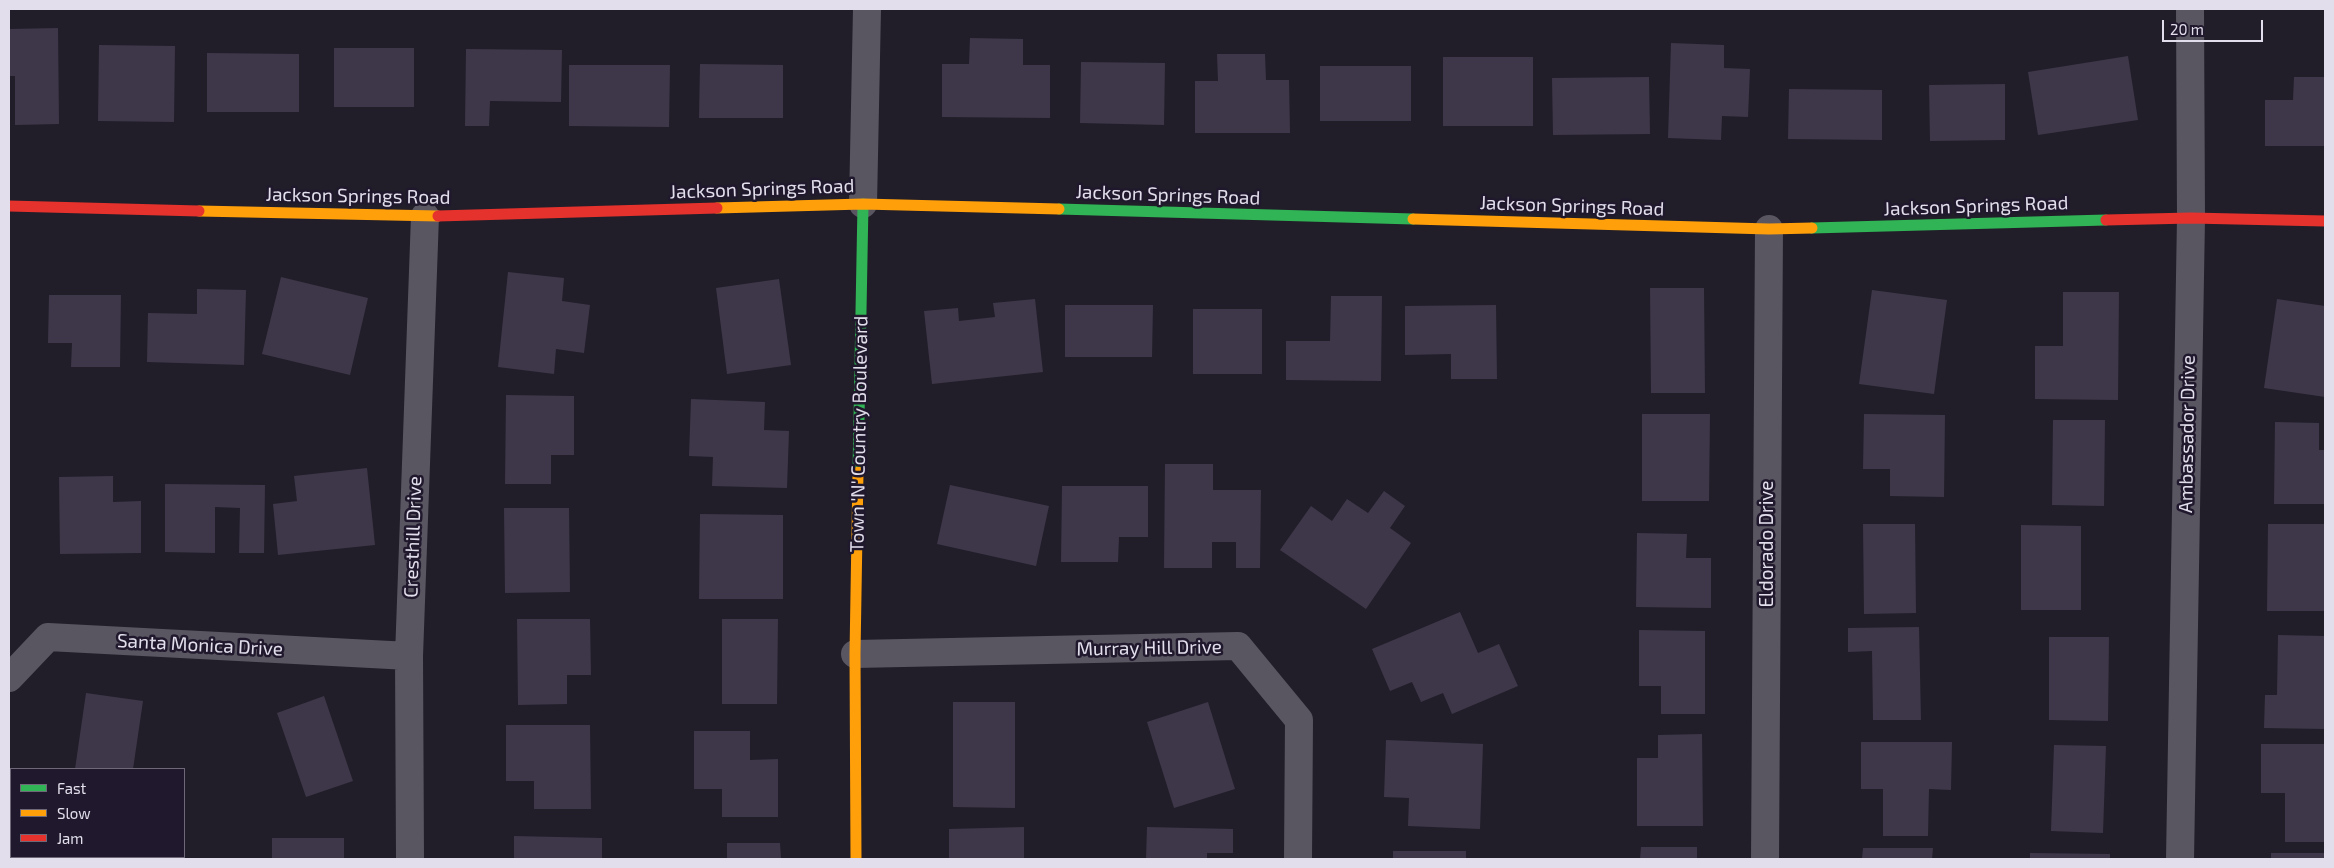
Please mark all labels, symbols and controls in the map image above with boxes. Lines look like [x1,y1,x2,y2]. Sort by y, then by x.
scale bar [2164,10,2265,42]
text: 20 m [2170,20,2204,38]
street label: Jackson Springs Road [669,174,855,204]
street label: Jackson Springs Road [1075,180,1261,210]
street label: Jackson Springs Road [265,183,451,209]
street label: Jackson Springs Road [1479,191,1665,221]
street label: Jackson Springs Road [1883,191,2069,221]
street label: Town 'N' Country Boulevard [846,315,872,553]
street label: Ambassador Drive [2174,355,2200,513]
street label: Cresthill Drive [399,476,427,598]
street label: Eldorado Drive [1756,480,1778,608]
street label: Santa Monica Drive [116,629,284,661]
street label: Murray Hill Drive [1076,635,1222,661]
legend [10,768,185,858]
text: Fast [57,779,86,797]
text: Slow [57,804,91,822]
text: Jam [57,829,83,847]

